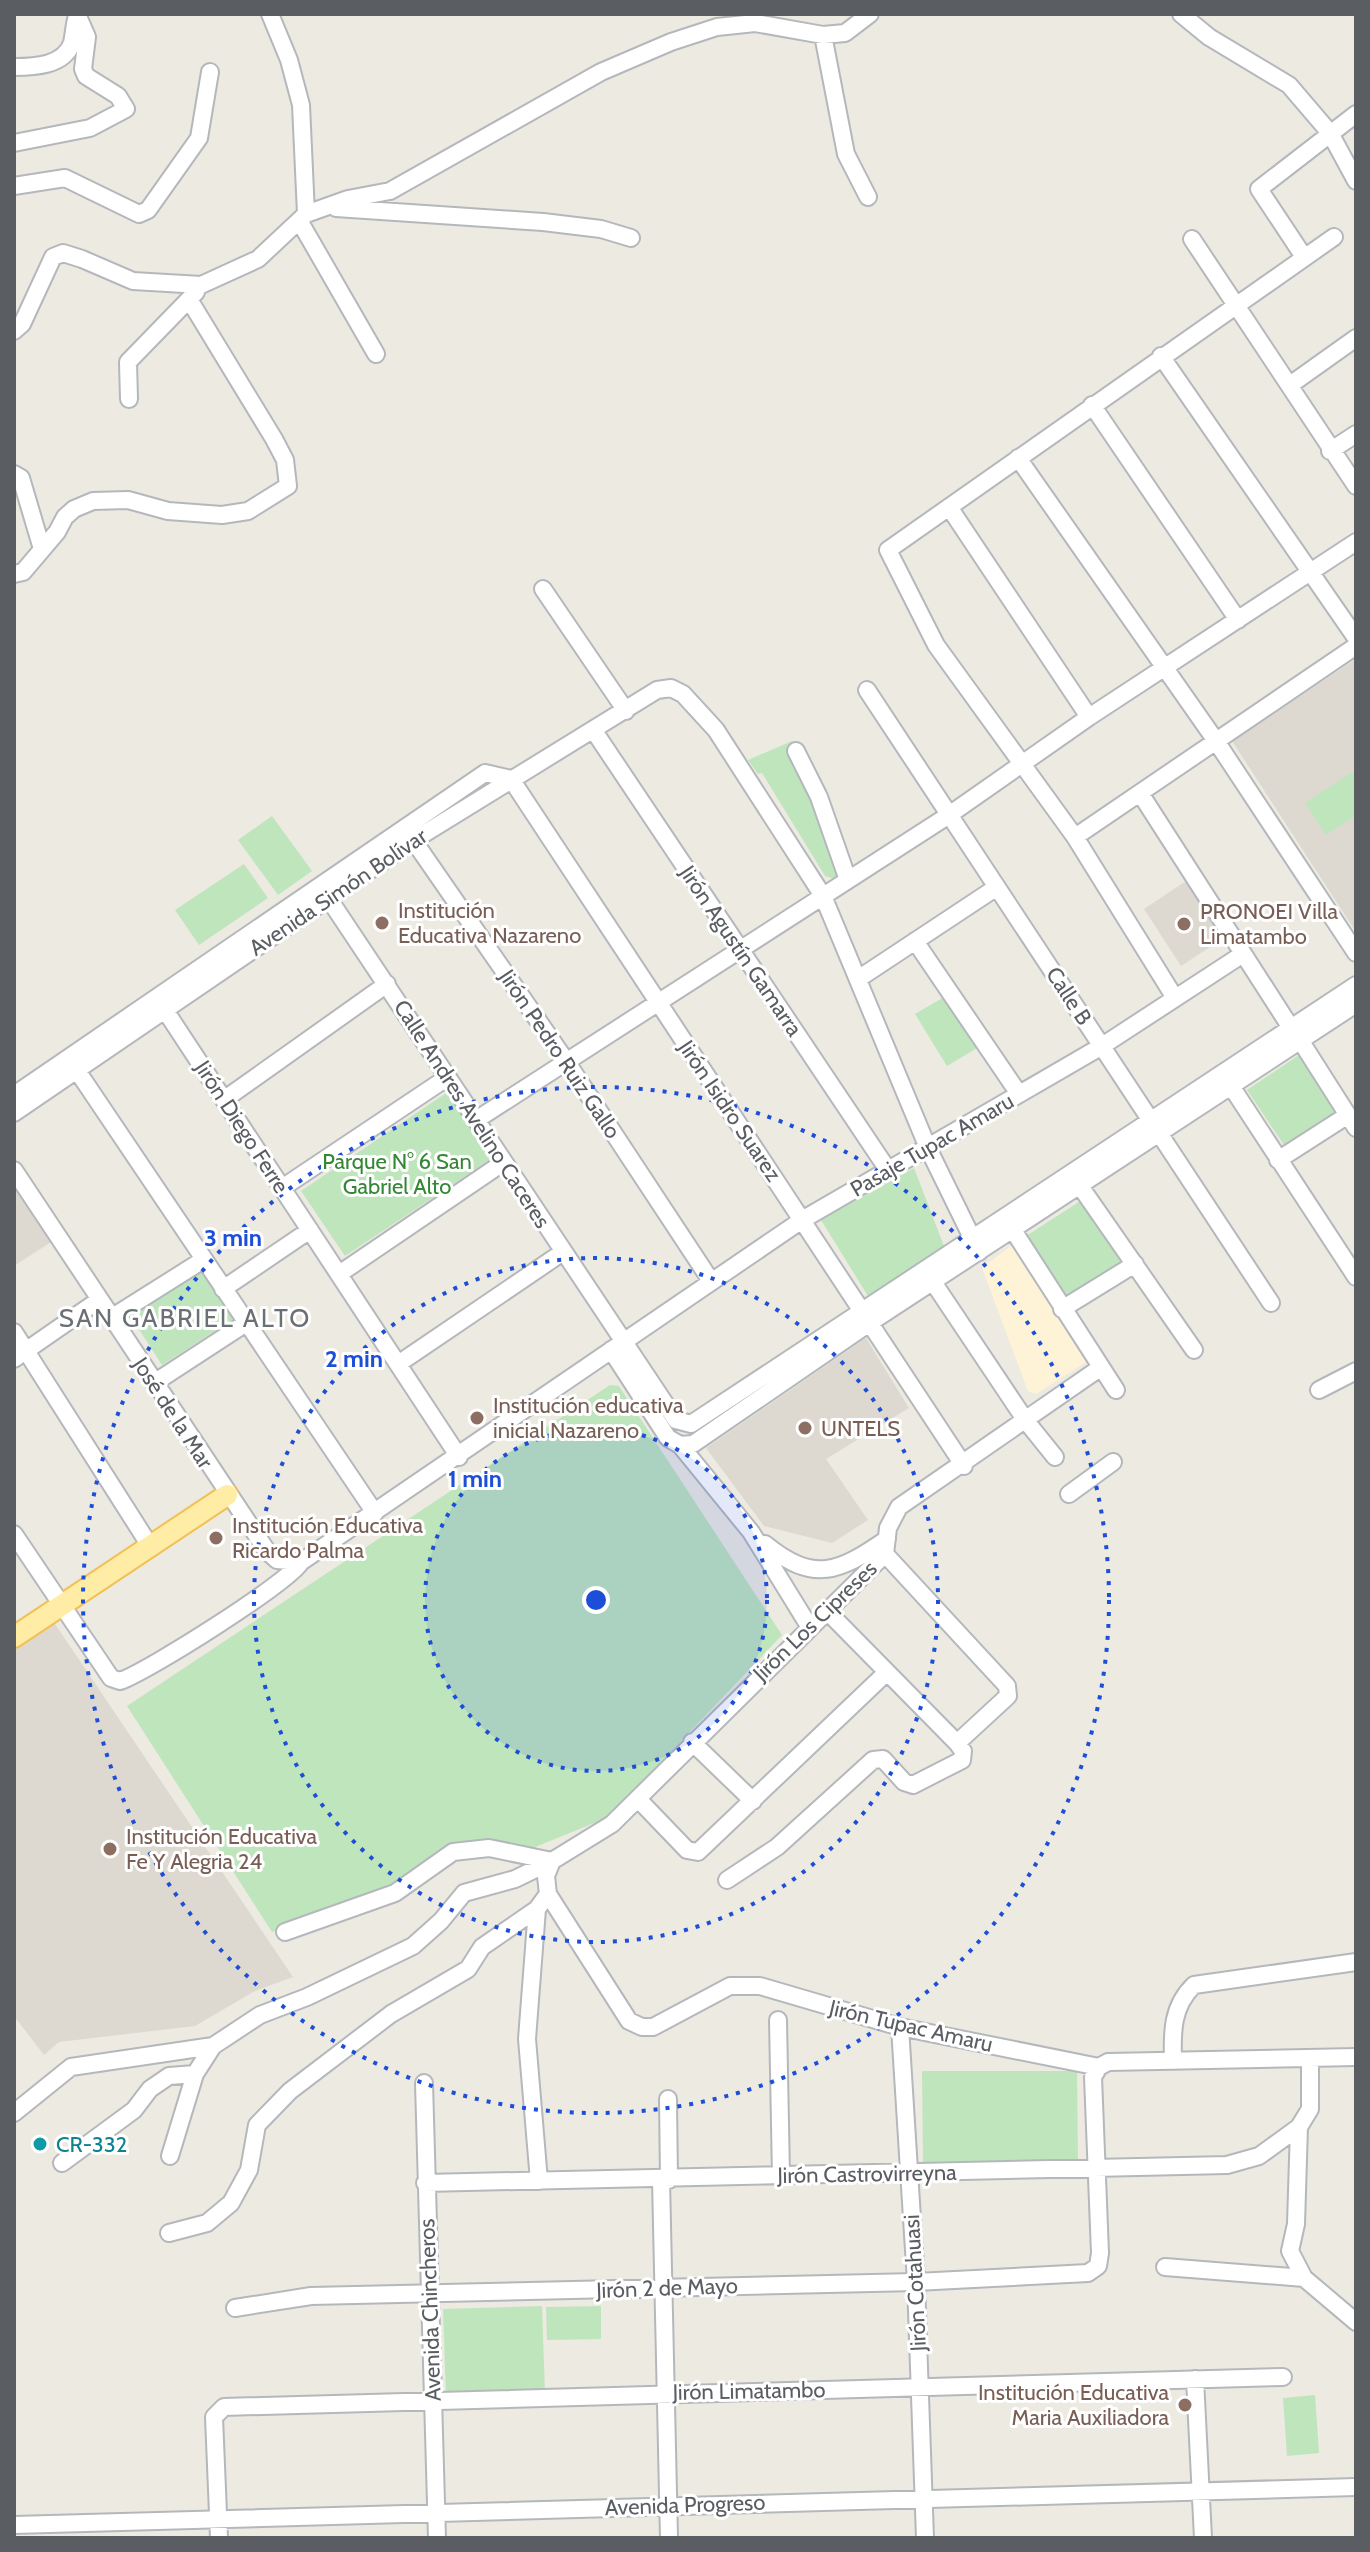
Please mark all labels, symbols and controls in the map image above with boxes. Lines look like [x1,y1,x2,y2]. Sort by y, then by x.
street label: Avenida Simón Bolívar [244,822,432,962]
street label: Jirón Agustín Gamarra [673,860,808,1042]
place label: Institución Educativa Nazareno [398,897,581,949]
place label: PRONOEI Villa Limatambo [1200,898,1338,950]
marker: Institución Educativa Nazareno [373,914,391,932]
marker: PRONOEI Villa Limatambo [1175,915,1193,933]
street label: Calle B [1040,962,1098,1030]
street label: Jirón Pedro Ruiz Gallo [493,964,626,1144]
street label: Calle Andres Avelino Caceres [388,995,556,1233]
street label: Jirón Isidro Suarez [672,1035,787,1187]
street label: Jirón Diego Ferre [189,1055,295,1198]
street label: Pasaje Tupac Amaru [845,1087,1019,1203]
park label: Parque N° 6 San Gabriel Alto [322,1148,472,1200]
text: 3 min [204,1223,262,1252]
district label: SAN GABRIEL ALTO [59,1302,311,1334]
text: 2 min [325,1344,383,1373]
street label: José de la Mar [127,1352,219,1474]
place label: Institución educativa inicial Nazareno [493,1392,684,1444]
marker: Institución educativa inicial Nazareno [468,1409,486,1427]
place label: UNTELS [821,1415,900,1442]
marker: UNTELS [796,1419,814,1437]
text: 1 min [448,1464,502,1493]
place label: Institución Educativa Ricardo Palma [232,1512,424,1564]
marker: Institución Educativa Ricardo Palma [207,1529,225,1547]
street label: Jirón Los Cipreses [747,1555,883,1688]
centre of rings [582,1586,610,1614]
place label: Institución Educativa Fe Y Alegria 24 [126,1823,318,1875]
marker: Institución Educativa Fe Y Alegria 24 [101,1840,119,1858]
street label: Jirón Tupac Amaru [826,1994,995,2058]
place label: CR-332 [56,2131,127,2158]
marker: CR-332 [31,2135,49,2153]
street label: Jirón Castrovirreyna [776,2159,957,2189]
street label: Jirón Cotahuasi [898,2214,932,2353]
street label: Avenida Chincheros [413,2218,447,2402]
street label: Jirón 2 de Mayo [595,2272,738,2304]
street label: Jirón Limatambo [671,2376,826,2406]
place label: Institución Educativa Maria Auxiliadora [978,2379,1169,2431]
marker: Institución Educativa Maria Auxiliadora [1176,2396,1194,2414]
street label: Avenida Progreso [604,2489,766,2521]

